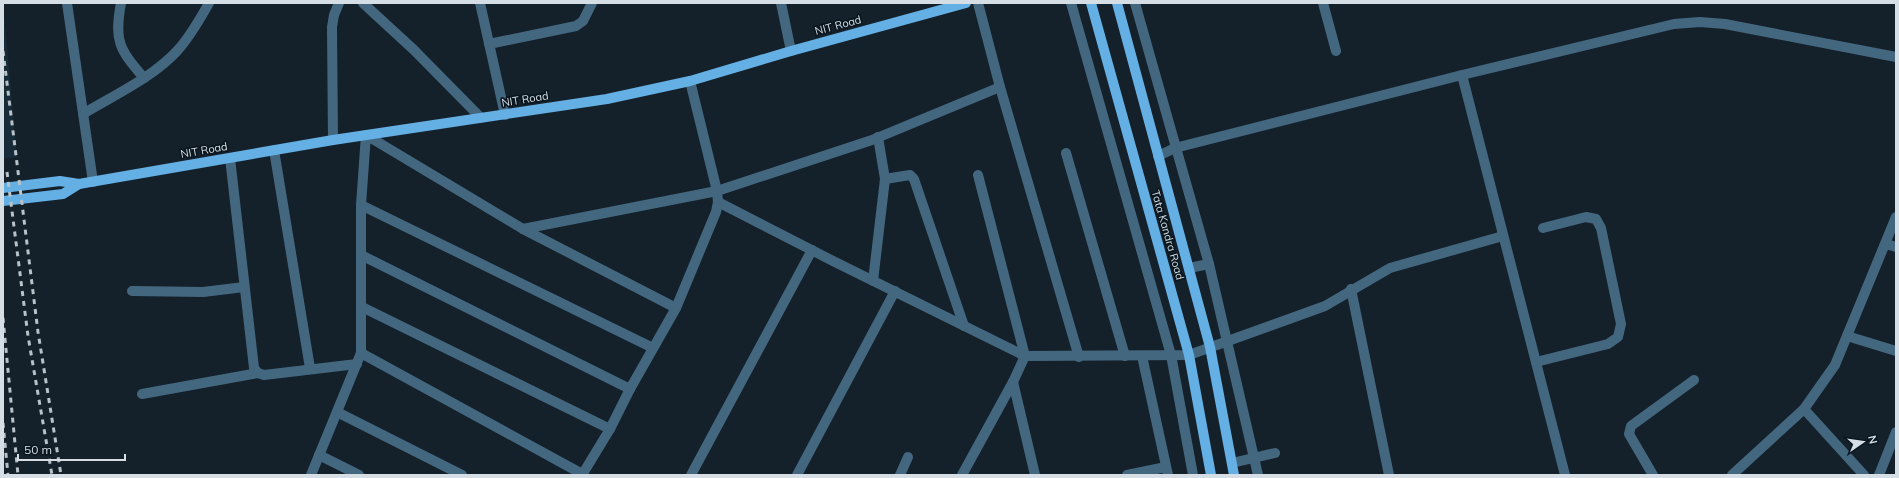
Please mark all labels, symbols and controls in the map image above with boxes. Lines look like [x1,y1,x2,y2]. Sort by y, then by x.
street label: NIT Road [813,12,863,38]
street label: NIT Road [500,88,550,110]
street label: NIT Road [179,139,229,161]
street label: Tata Kandra Road [1148,188,1188,282]
north arrow [1843,422,1883,462]
text: N [1865,434,1880,445]
scale bar [18,436,125,462]
text: 50 m [24,442,52,457]

